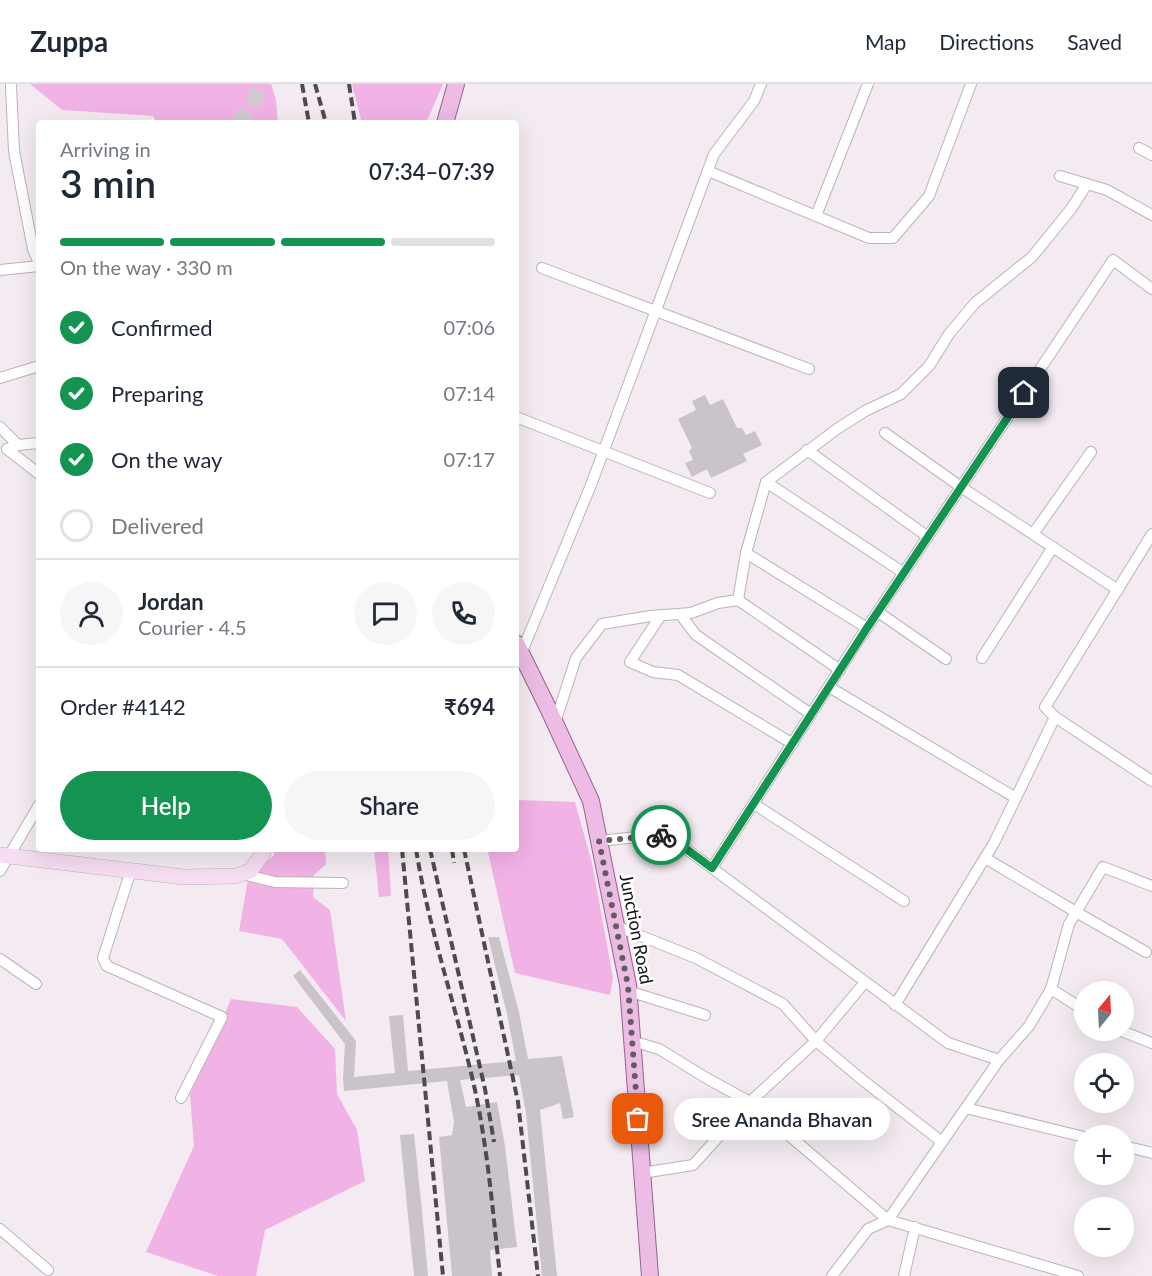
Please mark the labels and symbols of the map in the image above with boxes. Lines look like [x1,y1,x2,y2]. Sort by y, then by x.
pin [998,367,1049,418]
courier [631,805,691,865]
street label: Junction Road [616,872,658,986]
north arrow [1074,981,1134,1041]
pin [612,1093,663,1144]
callout: Sree Ananda Bhavan [674,1098,890,1140]

